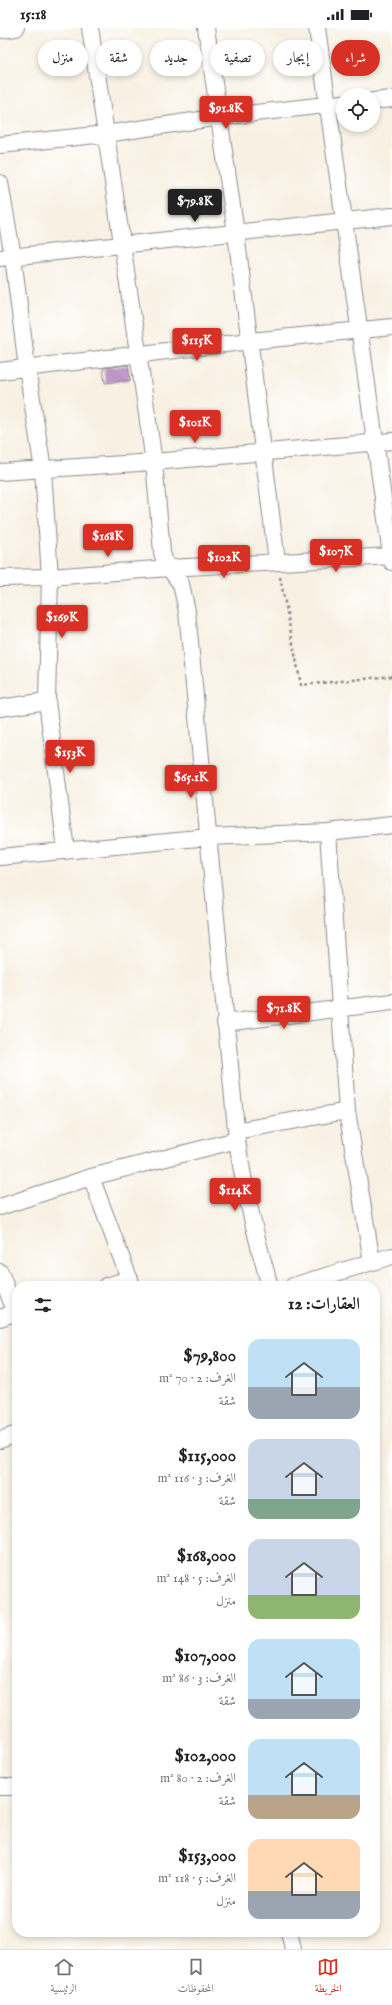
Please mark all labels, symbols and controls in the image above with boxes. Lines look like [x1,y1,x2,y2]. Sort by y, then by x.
text: 15:18 [20,5,46,24]
chip: منزل [38,40,88,76]
chip: شقة [96,40,142,76]
chip: جديد [150,40,202,76]
chip: تصفية [210,40,265,76]
chip: إيجار [273,40,323,76]
chip: شراء [331,40,380,76]
map controls [336,88,380,132]
button: locate [336,88,380,132]
pin: $91.8K [193,96,259,130]
text: $91.8K [209,100,243,117]
pin: $79.8K [162,189,228,223]
text: $79.8K [177,193,213,210]
pin: $115K [169,328,225,362]
text: $115K [182,332,213,349]
pin: $101K [167,410,223,444]
text: $101K [179,414,211,431]
pin: $168K [80,524,136,558]
text: $168K [92,528,124,545]
pin: $107K [308,539,364,573]
text: $107K [319,543,353,560]
pin: $102K [196,545,252,579]
text: $102K [207,549,241,566]
pin: $169K [34,605,90,639]
text: $169K [46,609,78,626]
pin: $153K [42,740,98,774]
text: $153K [54,744,86,761]
pin: $65.1K [158,765,224,799]
text: $65.1K [174,769,208,786]
pin: $71.8K [251,996,317,1030]
text: $71.8K [266,1000,302,1017]
pin: $114K [207,1178,263,1212]
text: $114K [219,1182,251,1199]
icon: filters [32,1294,54,1316]
text: العقارات: 12 [288,1294,360,1315]
text: $79,800 [183,1346,236,1367]
icon: home [280,1355,328,1403]
text: الغرف: 2 · 70 m² [159,1370,236,1387]
text: شقة [219,1393,236,1410]
text: $115,000 [178,1446,236,1467]
icon: home [280,1455,328,1503]
text: الغرف: 3 · 116 m² [158,1470,236,1487]
text: شقة [219,1493,236,1510]
text: $168,000 [177,1546,236,1567]
icon: home [280,1555,328,1603]
text: الغرف: 5 · 148 m² [157,1570,236,1587]
text: منزل [216,1593,236,1610]
text: $107,000 [174,1646,236,1667]
icon: home [280,1655,328,1703]
text: الغرف: 3 · 86 m² [162,1670,236,1687]
text: شقة [219,1693,236,1710]
text: $102,000 [174,1746,236,1767]
icon: home [280,1755,328,1803]
text: الغرف: 2 · 80 m² [160,1770,236,1787]
text: شقة [219,1793,236,1810]
text: $153,000 [178,1846,236,1867]
icon: home [280,1855,328,1903]
text: الغرف: 5 · 118 m² [158,1870,236,1887]
text: منزل [216,1893,236,1910]
tab: الرئيسية [50,1956,77,1999]
tab: المحفوظات [178,1956,214,1999]
tab: الخريطة [315,1956,342,1999]

